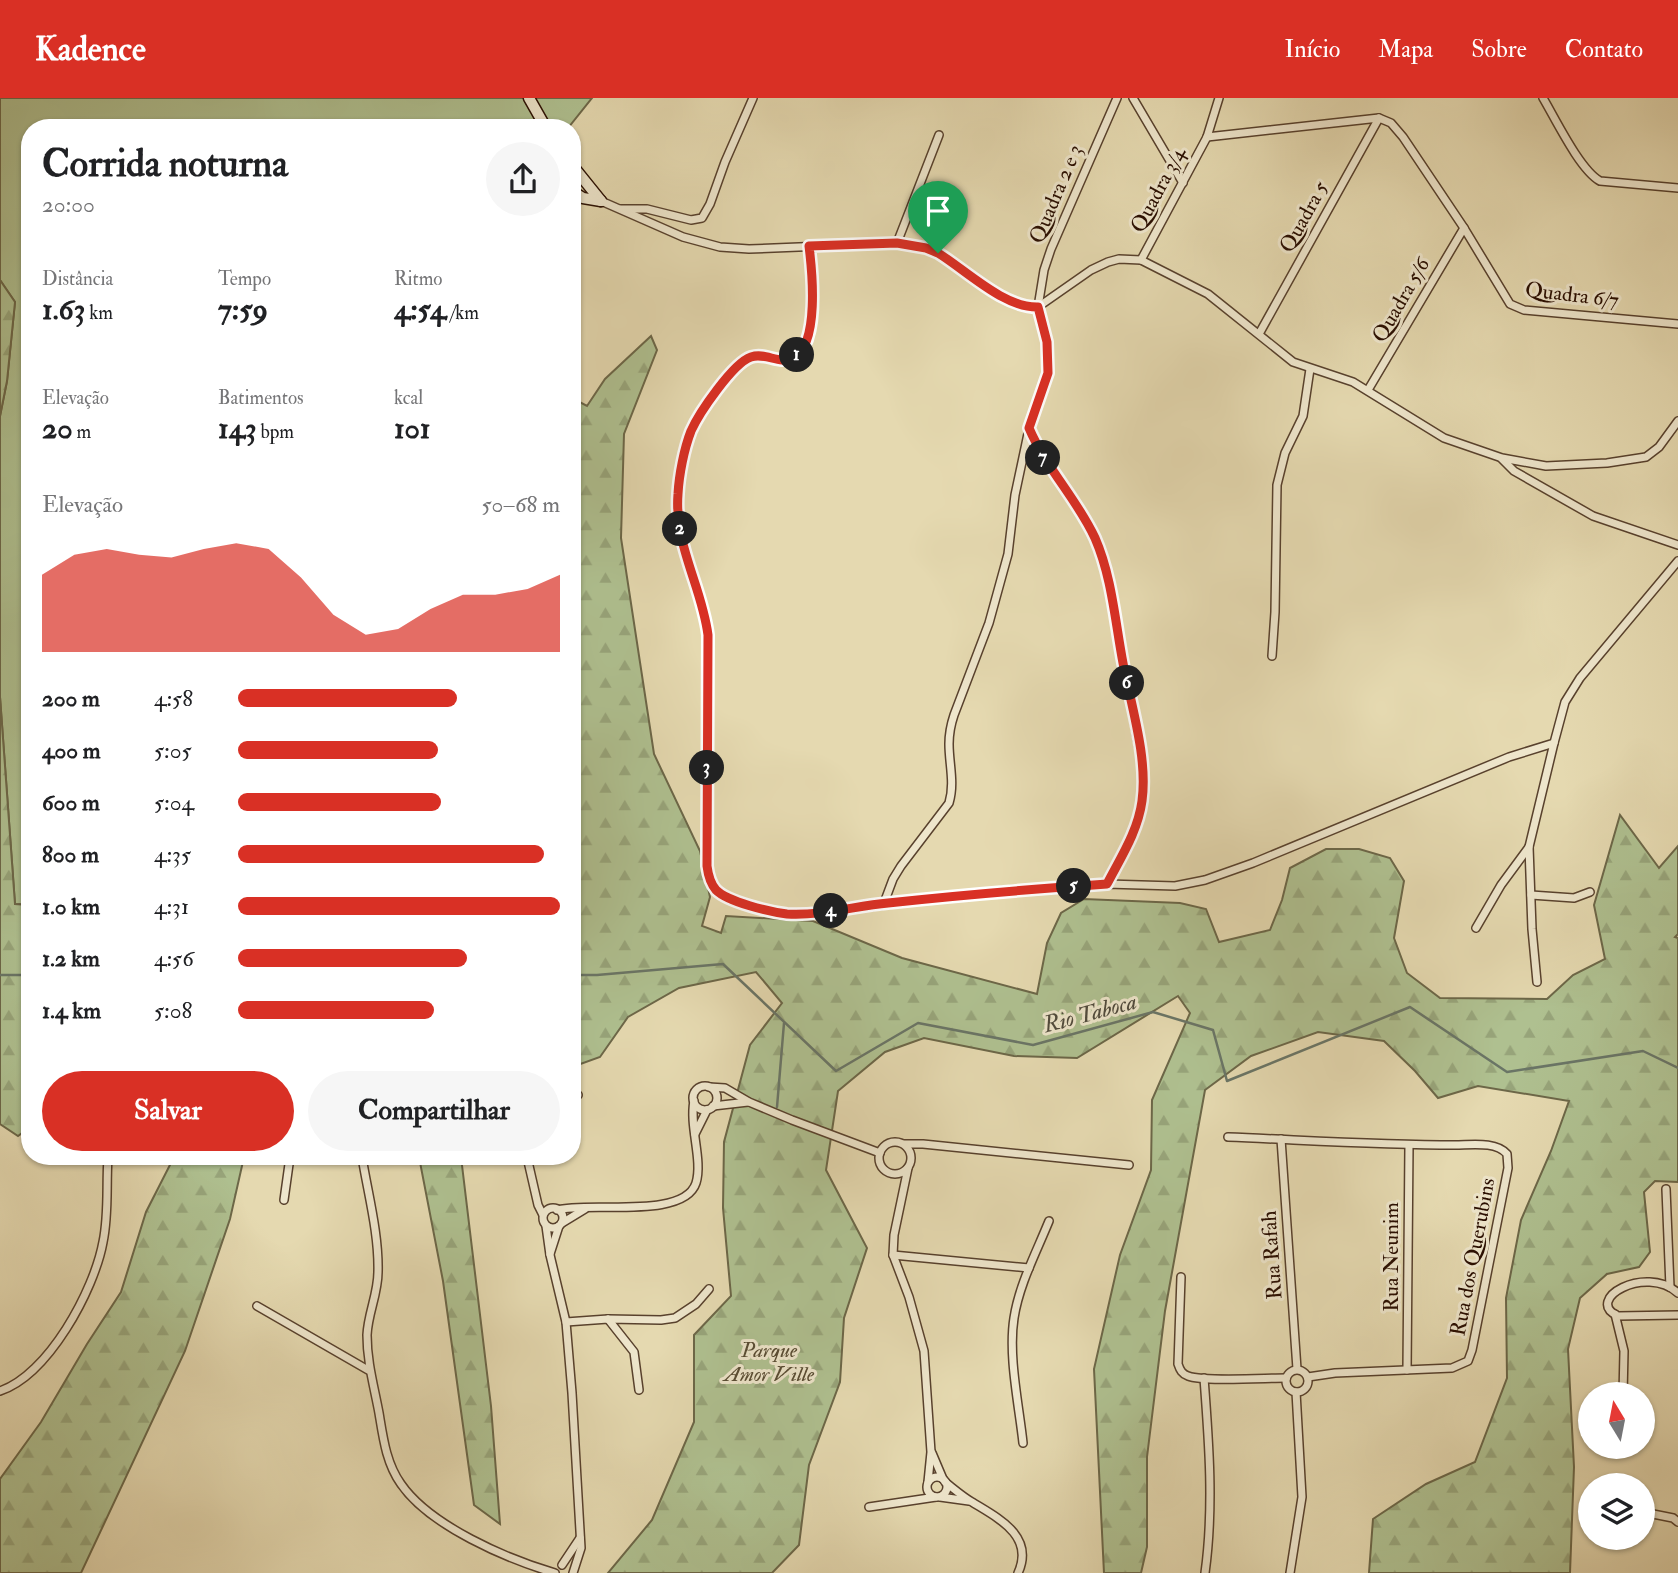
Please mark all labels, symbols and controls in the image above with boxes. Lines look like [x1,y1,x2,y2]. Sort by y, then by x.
text: Kadence [35,29,146,70]
text: Início [1284,34,1340,65]
text: Mapa [1378,34,1433,65]
text: Sobre [1471,34,1527,65]
text: Contato [1565,34,1643,65]
text: Corrida noturna [42,140,288,188]
street label: Quadra 2 e 3 [1023,141,1089,247]
street label: Quadra 3/4 [1124,141,1192,237]
button: share [486,142,560,216]
street label: Quadra 5 [1273,176,1335,258]
pin [908,181,968,253]
text: 20:00 [42,190,95,219]
icon: arrive [919,192,957,230]
street label: Quadra 5/6 [1366,252,1437,347]
text: Distância [42,267,113,291]
text: Tempo [218,267,271,291]
text: Ritmo [394,267,443,291]
street label: Quadra 6/7 [1524,276,1621,314]
text: 1.63 [42,291,85,328]
text: 7:59 [218,291,268,328]
text: 4:54 [394,291,446,328]
text: km [85,301,113,325]
text: /km [446,301,479,325]
pin: 1 [780,338,814,372]
text: 1 [793,342,800,366]
text: Elevação [42,386,109,410]
text: Batimentos [218,386,304,410]
text: kcal [394,386,423,410]
text: 20 [42,410,73,447]
text: 143 [218,410,256,447]
text: 101 [394,410,430,447]
text: m [73,420,91,444]
text: bpm [256,420,294,444]
pin: 7 [1026,440,1060,476]
text: 7 [1038,445,1047,469]
text: Elevação [42,490,123,519]
text: 50–68 m [482,490,560,519]
pin: 2 [662,512,698,546]
text: 2 [675,516,684,540]
pin: 6 [1110,666,1144,700]
text: 6 [1122,670,1131,694]
text: 200 m [42,684,100,713]
text: 4:58 [154,684,193,713]
text: 400 m [42,736,101,765]
text: 5:05 [154,736,192,765]
pin: 3 [690,750,724,786]
text: 3 [703,755,710,779]
text: 600 m [42,788,100,817]
text: 5:04 [154,788,194,817]
text: 800 m [42,840,99,869]
text: 4:35 [154,840,191,869]
pin: 5 [1056,868,1092,904]
text: 5 [1069,873,1078,897]
text: 1.0 km [42,892,100,921]
text: 4:31 [154,892,189,921]
pin: 4 [814,894,848,928]
text: 4 [825,898,836,922]
text: 1.2 km [42,944,100,973]
text: 4:56 [154,944,194,973]
water label: Rio Taboca [1039,987,1140,1040]
text: 1.4 km [42,996,101,1025]
text: 5:08 [154,996,192,1025]
button: Salvar [42,1071,294,1151]
button: Compartilhar [308,1071,560,1151]
street label: Rua dos Querubins [1444,1176,1502,1338]
street label: Rua Neunim [1378,1202,1405,1312]
street label: Rua Rafah [1255,1210,1289,1300]
park label: Parque Amor Ville [722,1337,815,1388]
north arrow [1578,1382,1656,1460]
map controls [1578,1382,1655,1550]
button: layers [1578,1473,1655,1550]

